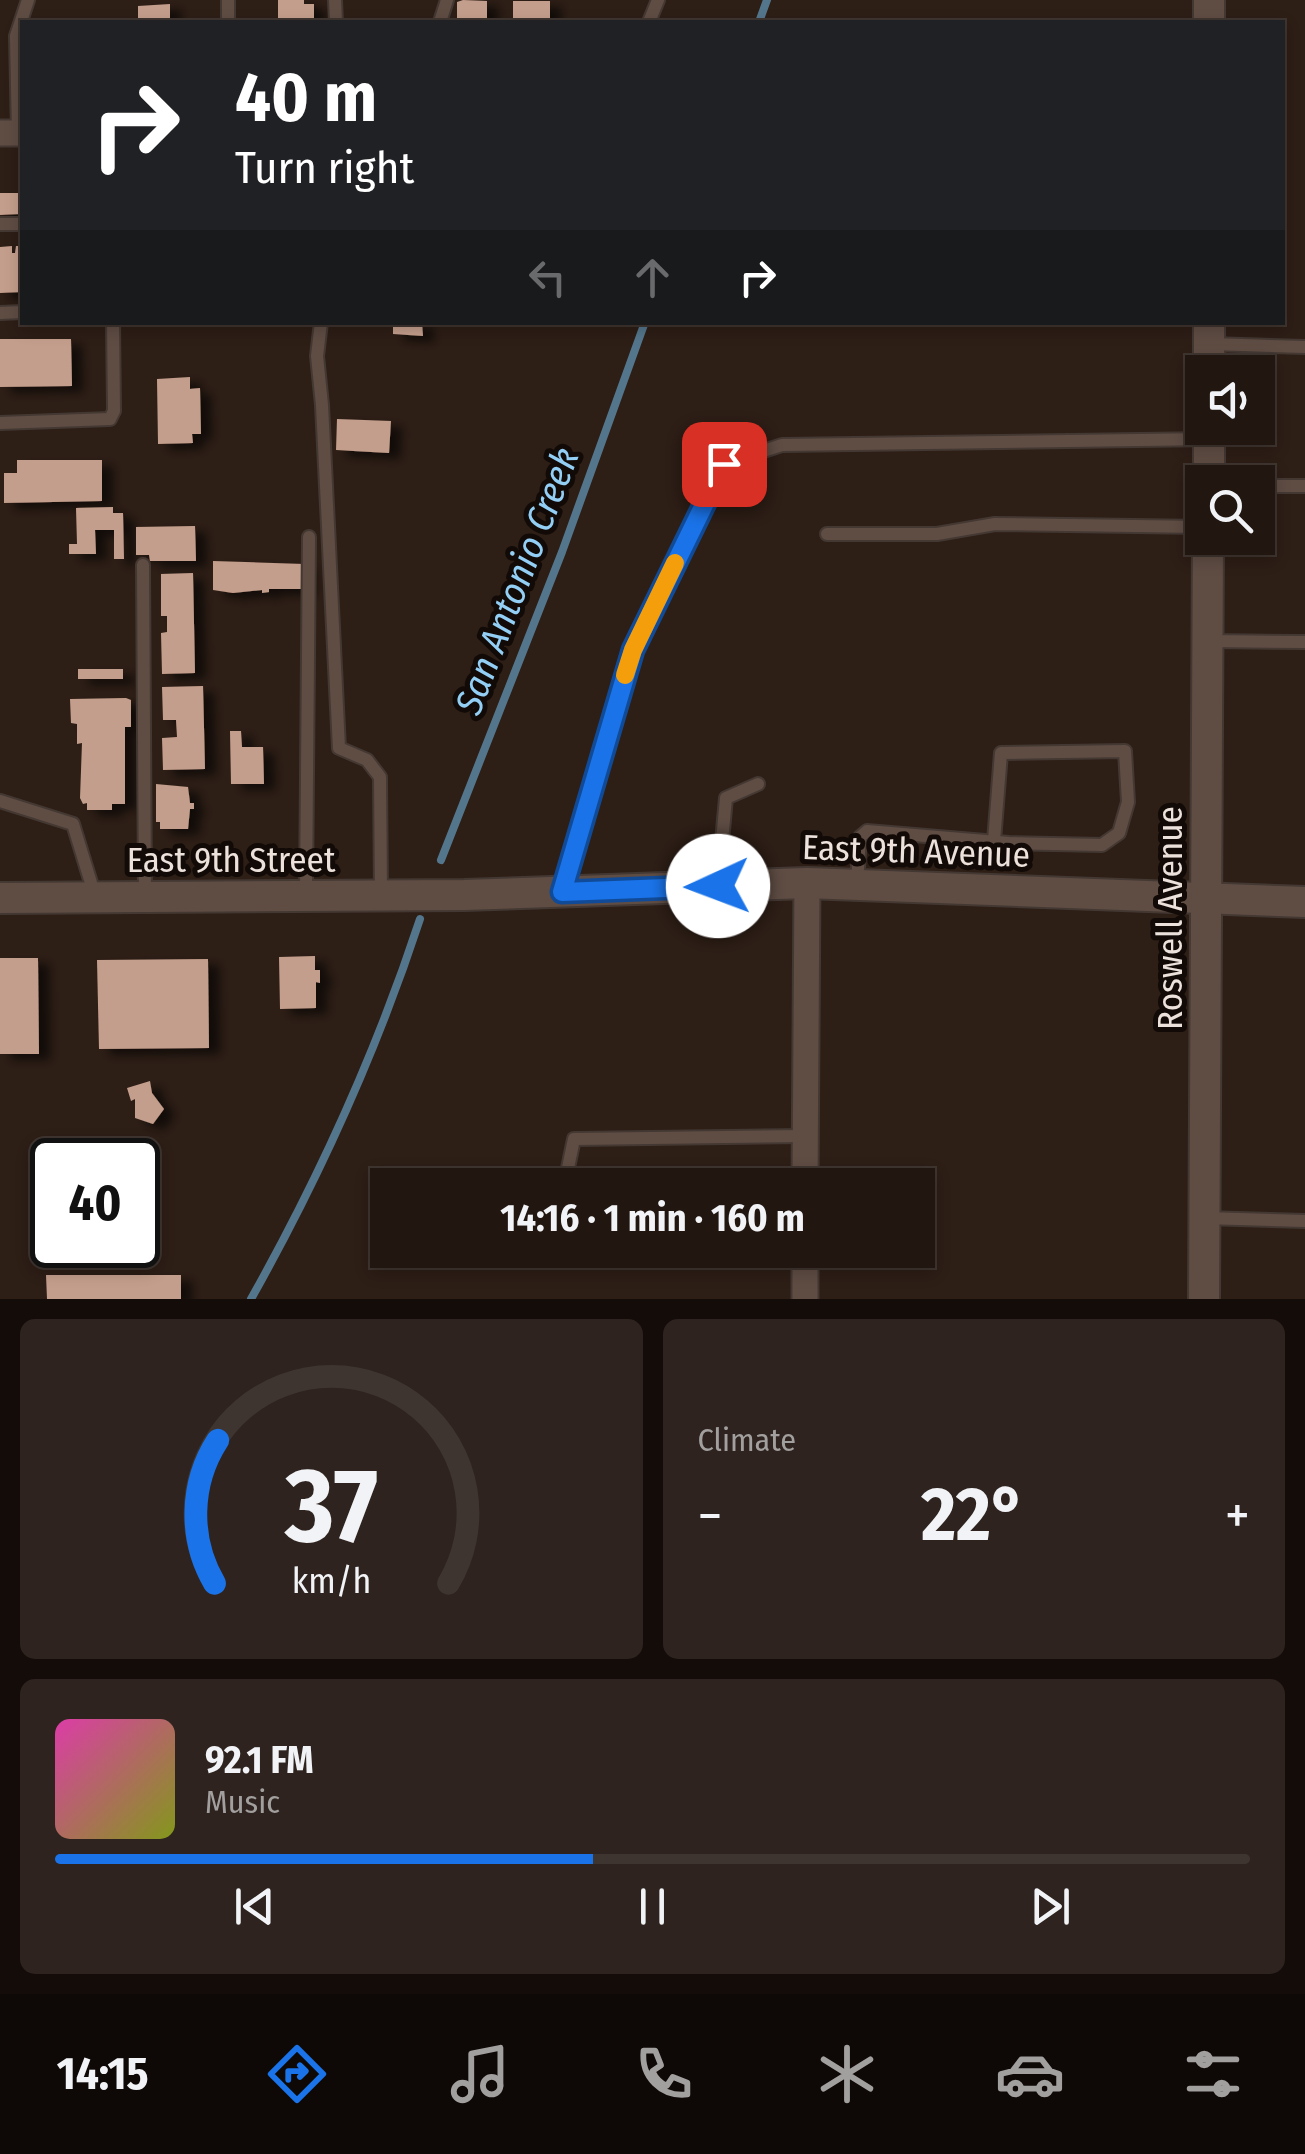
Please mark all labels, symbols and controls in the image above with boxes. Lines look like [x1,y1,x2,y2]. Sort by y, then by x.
text: 40 m [235,56,377,140]
icon: right [70,60,200,190]
text: Turn right [235,141,414,195]
icon: left [520,250,575,305]
icon: ahead [625,250,680,305]
icon: right [730,250,785,305]
map controls [1185,355,1275,555]
button: sound [1185,355,1275,445]
pin [682,422,767,507]
icon: arrive [697,437,752,492]
water label: San Antonio Creek [445,441,589,722]
button: search [1185,465,1275,555]
street label: Roswell Avenue [1149,806,1191,1030]
street label: East 9th Avenue [801,826,1031,876]
position arrow [666,834,770,938]
street label: East 9th Street [127,839,336,881]
speed limit sign: 40 [30,1138,160,1268]
text: 14:16 · 1 min · 160 m [500,1195,805,1241]
text: Climate [698,1421,796,1459]
text: 37 [284,1444,378,1569]
text: 22° [921,1470,1026,1560]
text: − [698,1483,722,1549]
text: + [1225,1483,1250,1549]
text: km/h [291,1560,371,1602]
text: 92.1 FM [205,1737,314,1783]
text: Music [205,1783,280,1821]
icon: previous [227,1879,282,1934]
icon: pause [625,1879,680,1934]
icon: next [1023,1879,1078,1934]
icon: directions [262,2039,332,2109]
icon: music [445,2039,515,2109]
icon: phone [629,2039,699,2109]
icon: climate [812,2039,882,2109]
icon: car [995,2039,1065,2109]
icon: filters [1178,2039,1248,2109]
text: 14:15 [57,2047,149,2101]

